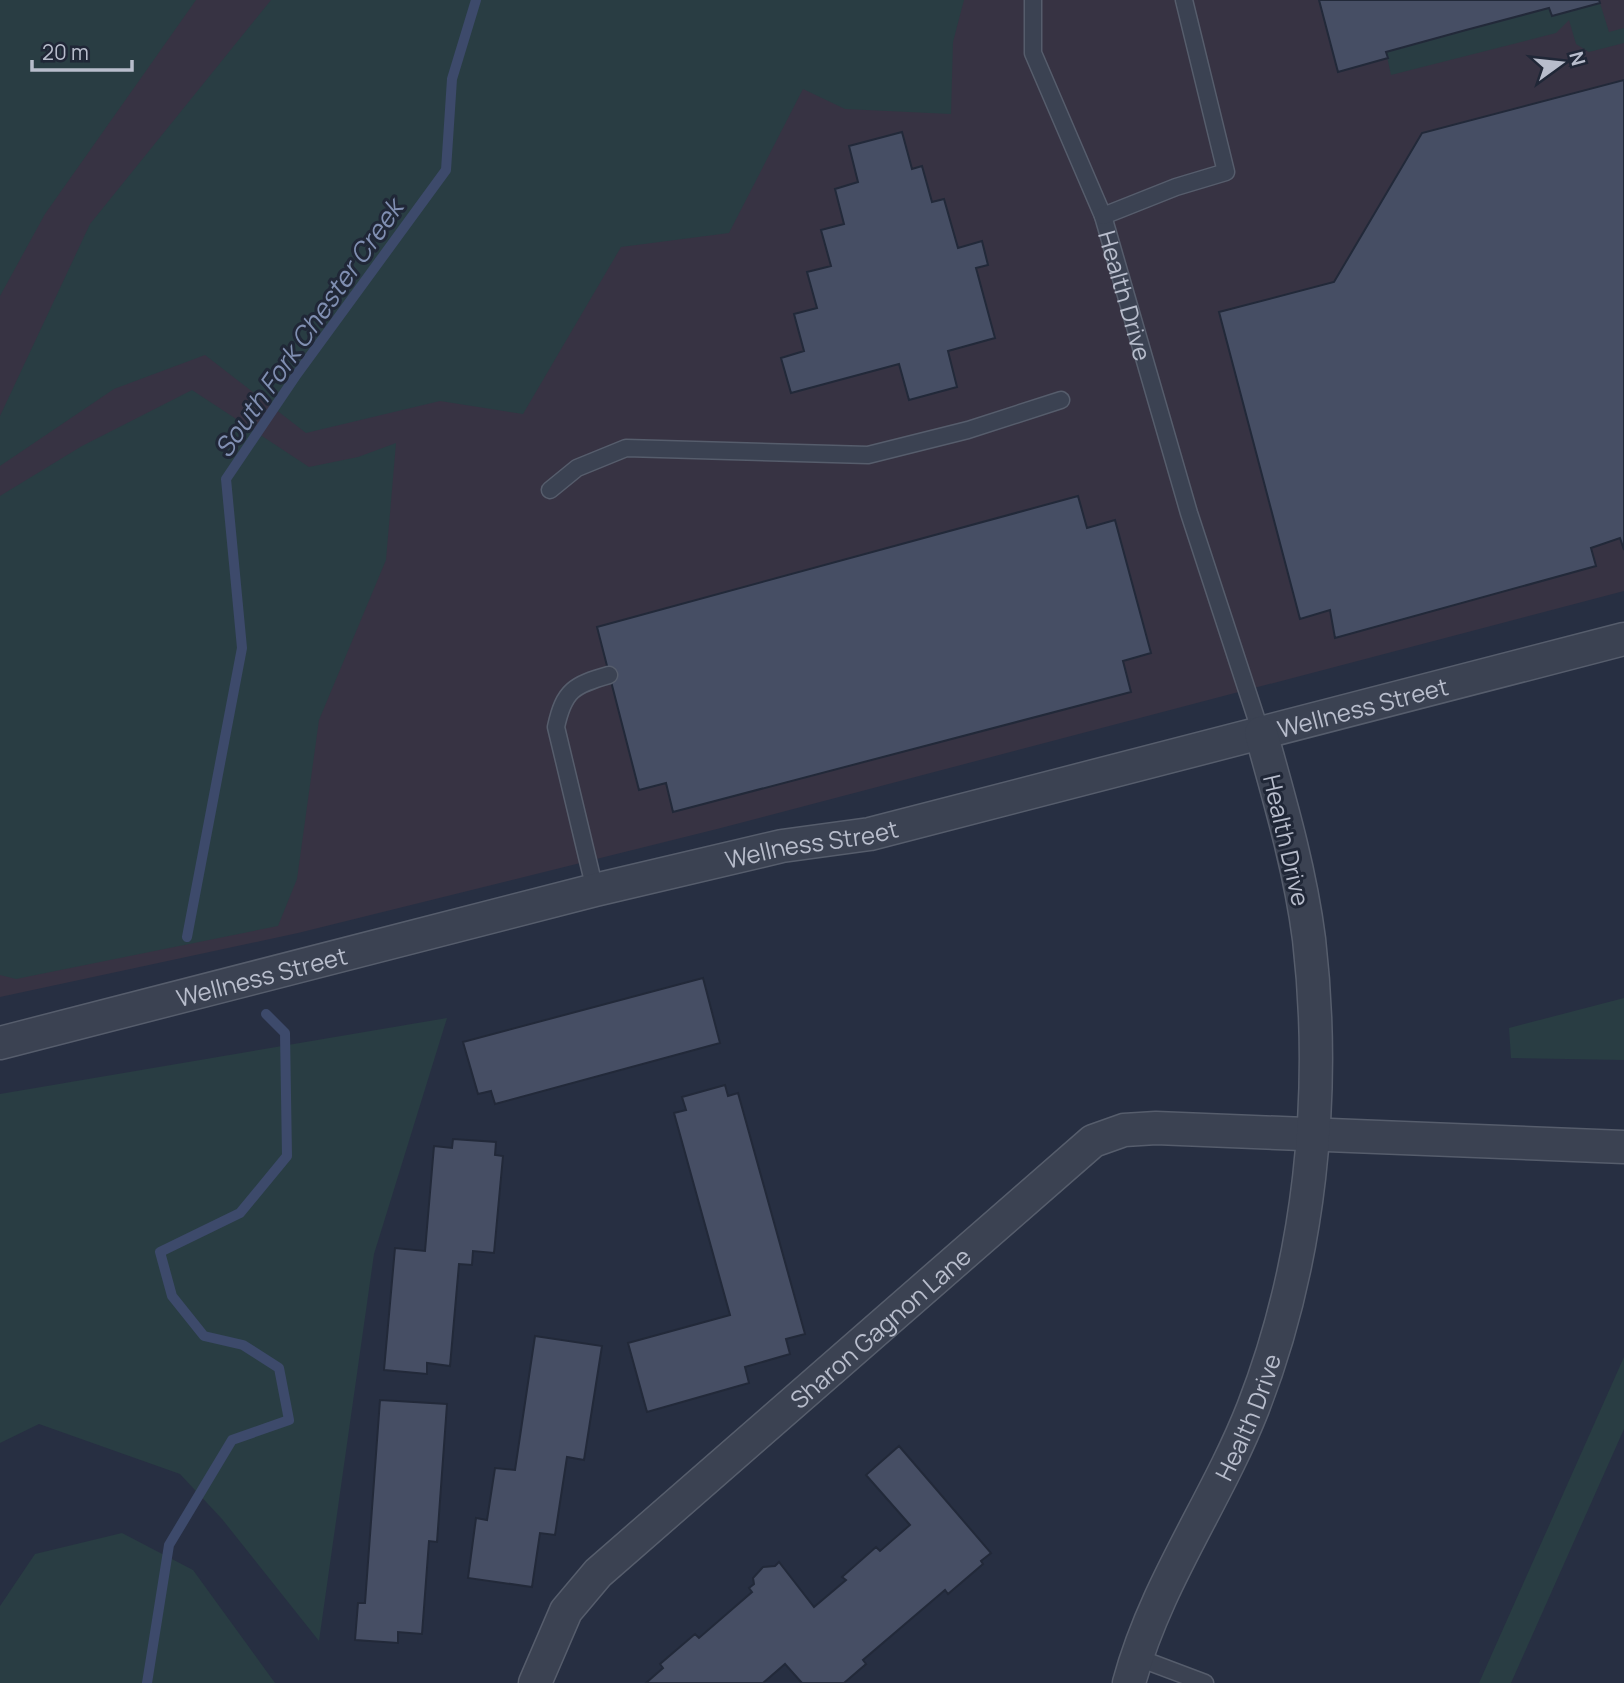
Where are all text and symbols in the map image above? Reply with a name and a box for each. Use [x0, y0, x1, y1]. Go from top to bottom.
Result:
scale bar [32, 28, 131, 72]
north arrow [1526, 28, 1596, 98]
text: 20 m [42, 38, 89, 66]
text: N [1563, 49, 1592, 69]
water label: South Fork Chester Creek [205, 189, 413, 464]
street label: Health Drive [1091, 226, 1160, 364]
street label: Wellness Street [1274, 669, 1451, 745]
street label: Health Drive [1256, 771, 1318, 909]
street label: Wellness Street [722, 811, 901, 875]
street label: Wellness Street [173, 938, 350, 1014]
street label: Sharon Gagnon Lane [782, 1239, 977, 1415]
street label: Health Drive [1206, 1349, 1288, 1486]

